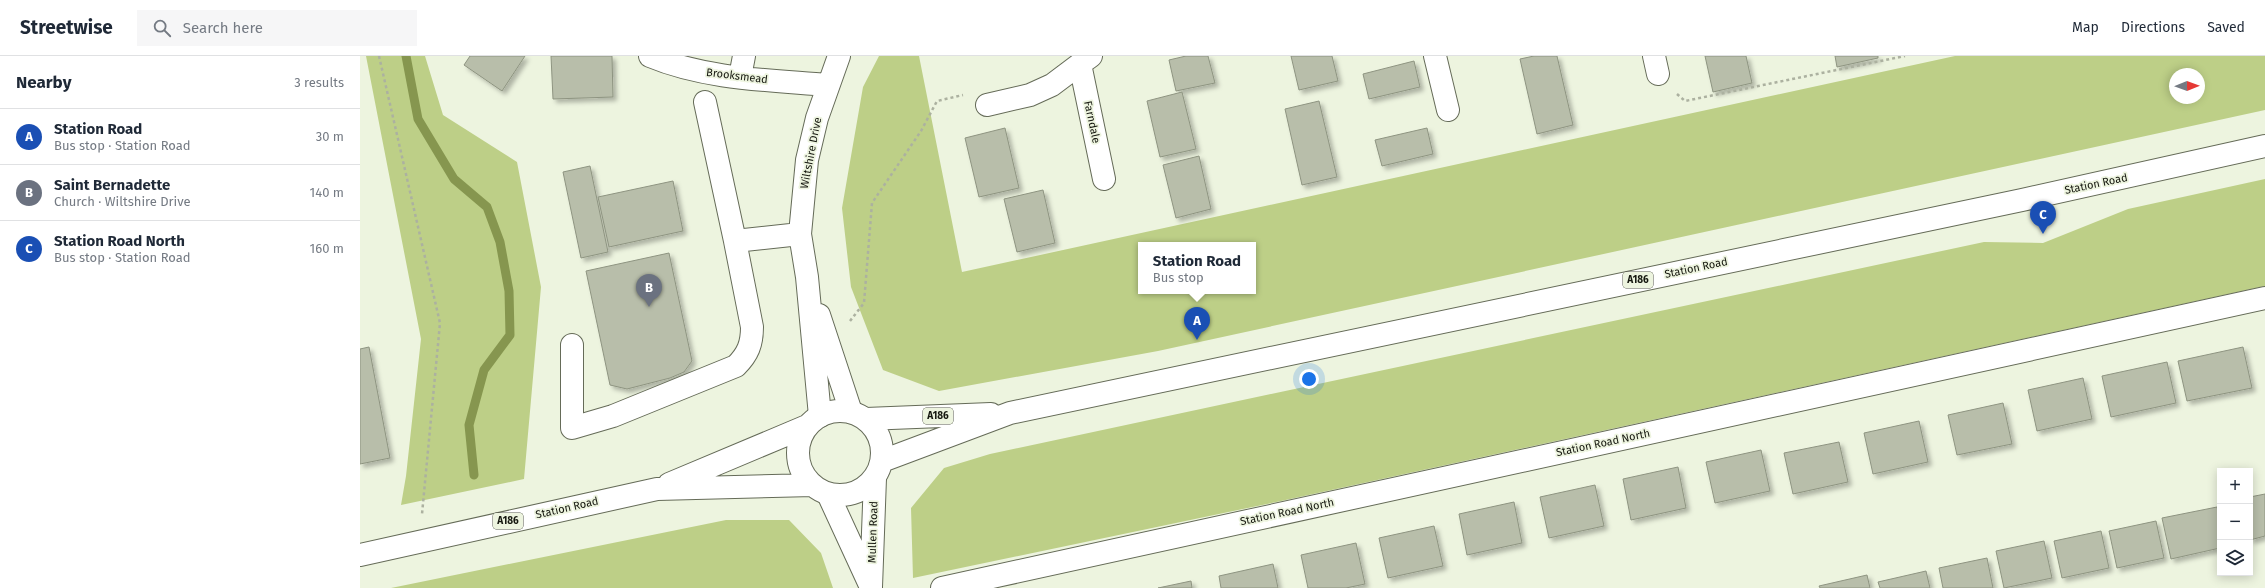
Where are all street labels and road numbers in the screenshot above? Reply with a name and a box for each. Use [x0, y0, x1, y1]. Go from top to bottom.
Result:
street label: Brooksmead [705, 66, 769, 86]
street label: Farndale [1081, 100, 1103, 144]
street label: Wiltshire Drive [798, 116, 824, 190]
street label: Station Road [2063, 171, 2129, 197]
street label: Station Road [1663, 255, 1729, 281]
road number: A186 [1623, 272, 1653, 288]
road number: A186 [923, 408, 953, 424]
street label: Station Road North [1555, 427, 1651, 459]
street label: Station Road [534, 494, 600, 522]
street label: Station Road North [1239, 496, 1335, 528]
street label: Mullen Road [865, 501, 881, 563]
road number: A186 [493, 513, 523, 529]

